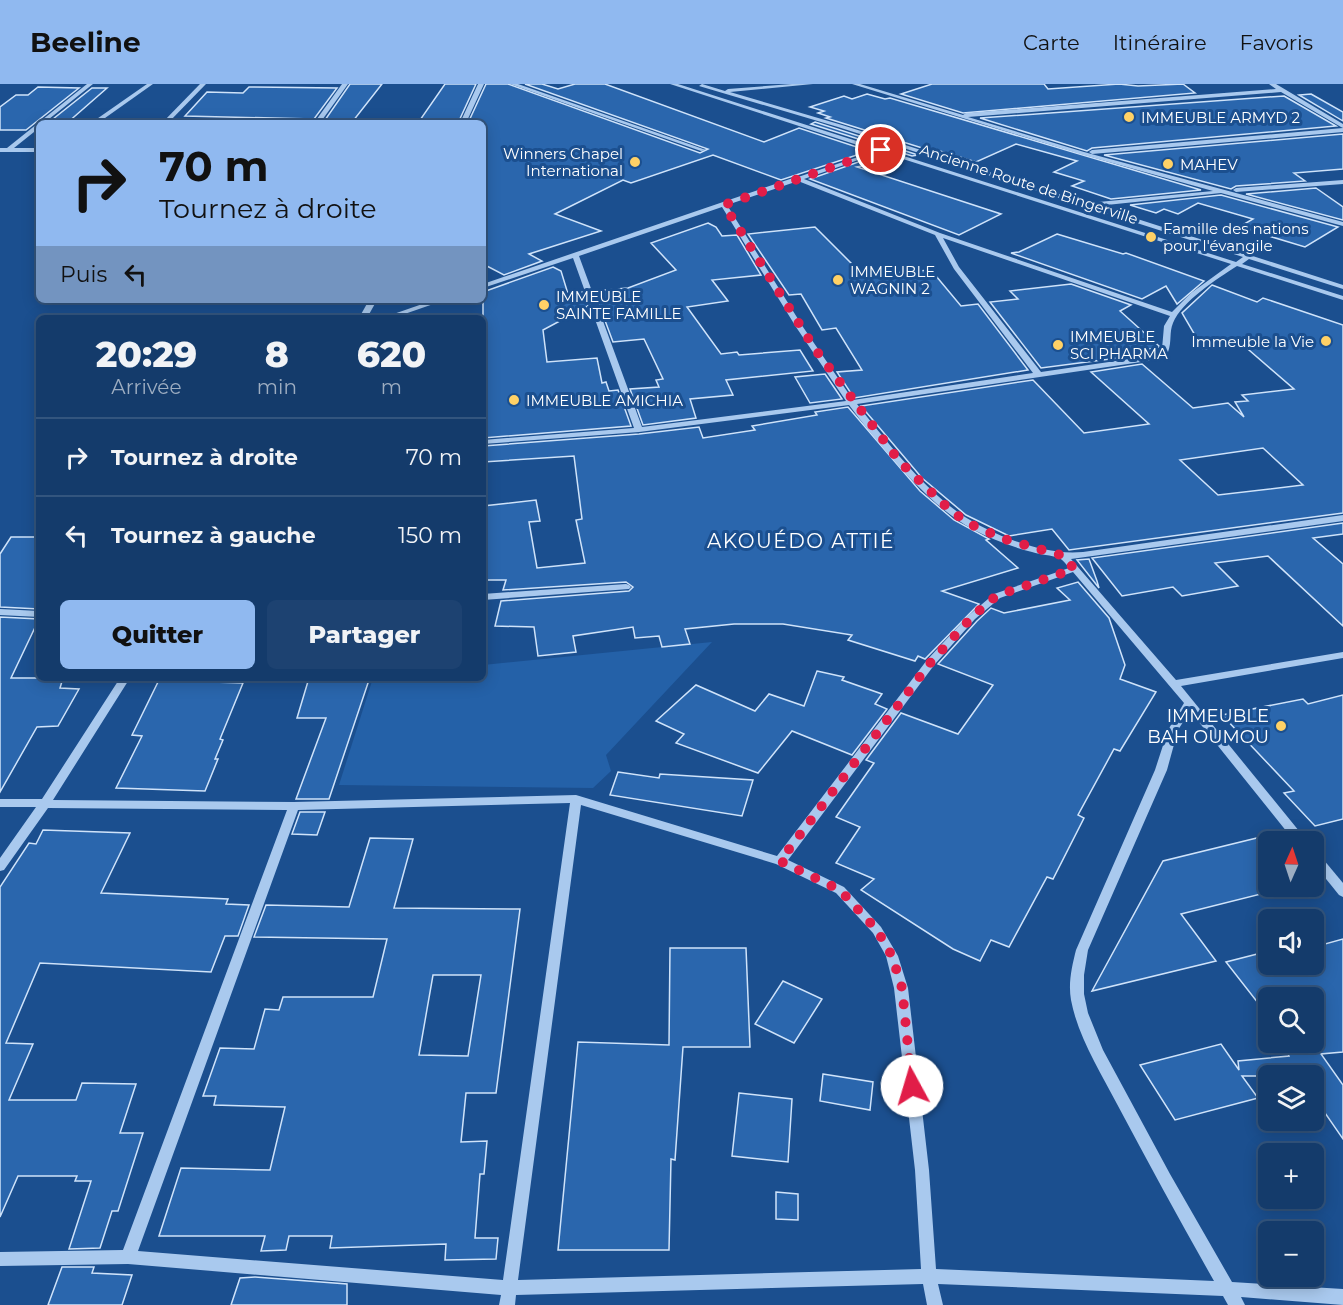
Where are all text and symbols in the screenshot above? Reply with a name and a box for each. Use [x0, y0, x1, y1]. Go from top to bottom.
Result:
text: Beeline [30, 25, 141, 59]
text: Carte [1023, 30, 1080, 55]
text: Itinéraire [1113, 30, 1207, 55]
text: Favoris [1240, 30, 1313, 55]
place label: IMMEUBLE ARMYD 2 [1141, 108, 1300, 127]
marker: IMMEUBLE ARMYD 2 [1122, 110, 1136, 124]
pin [855, 124, 906, 175]
icon: arrive [864, 133, 897, 166]
text: 70 m [159, 140, 269, 192]
street label: Ancienne Route de Bingerville [918, 140, 1140, 228]
icon: right [60, 144, 138, 222]
place label: Winners Chapel International [503, 144, 623, 180]
marker: Winners Chapel International [628, 155, 642, 169]
place label: MAHEV [1180, 155, 1238, 174]
marker: MAHEV [1161, 157, 1175, 171]
text: Tournez à droite [159, 192, 377, 225]
place label: Famille des nations pour l'évangile [1163, 219, 1309, 255]
marker: Famille des nations pour l'évangile [1144, 230, 1158, 244]
icon: left [119, 258, 152, 291]
text: Puis [60, 261, 107, 288]
place label: IMMEUBLE WAGNIN 2 [850, 262, 935, 298]
marker: IMMEUBLE WAGNIN 2 [831, 273, 845, 287]
place label: IMMEUBLE SAINTE FAMILLE [556, 287, 682, 323]
marker: IMMEUBLE SAINTE FAMILLE [537, 298, 551, 312]
place label: IMMEUBLE SCI PHARMA [1070, 327, 1168, 363]
text: 20:29 [96, 332, 197, 376]
text: 8 [265, 332, 289, 376]
text: 620 [357, 332, 426, 376]
place label: Immeuble la Vie [1191, 332, 1314, 351]
marker: Immeuble la Vie [1319, 334, 1333, 348]
marker: IMMEUBLE SCI PHARMA [1051, 338, 1065, 352]
text: Arrivée [111, 375, 181, 399]
text: min [257, 375, 297, 399]
text: m [381, 375, 402, 399]
place label: IMMEUBLE AMICHIA [526, 391, 683, 410]
marker: IMMEUBLE AMICHIA [507, 393, 521, 407]
icon: right [60, 441, 93, 474]
text: Tournez à droite [111, 444, 298, 471]
text: 70 m [406, 444, 462, 471]
icon: left [60, 519, 93, 552]
text: Tournez à gauche [111, 522, 316, 549]
text: 150 m [398, 522, 462, 549]
district label: AKOUÉDO ATTIÉ [707, 529, 895, 553]
button: Quitter [60, 600, 255, 669]
button: Partager [267, 600, 462, 669]
place label: IMMEUBLE BAH OUMOU [1147, 705, 1269, 748]
marker: IMMEUBLE BAH OUMOU [1274, 719, 1288, 733]
north arrow [1258, 831, 1324, 897]
map controls [1258, 831, 1324, 1287]
button: sound [1258, 909, 1324, 975]
button: search [1258, 987, 1324, 1053]
position arrow [880, 1054, 944, 1118]
button: layers [1258, 1065, 1324, 1131]
button: + [1258, 1143, 1324, 1209]
button: − [1258, 1221, 1324, 1287]

